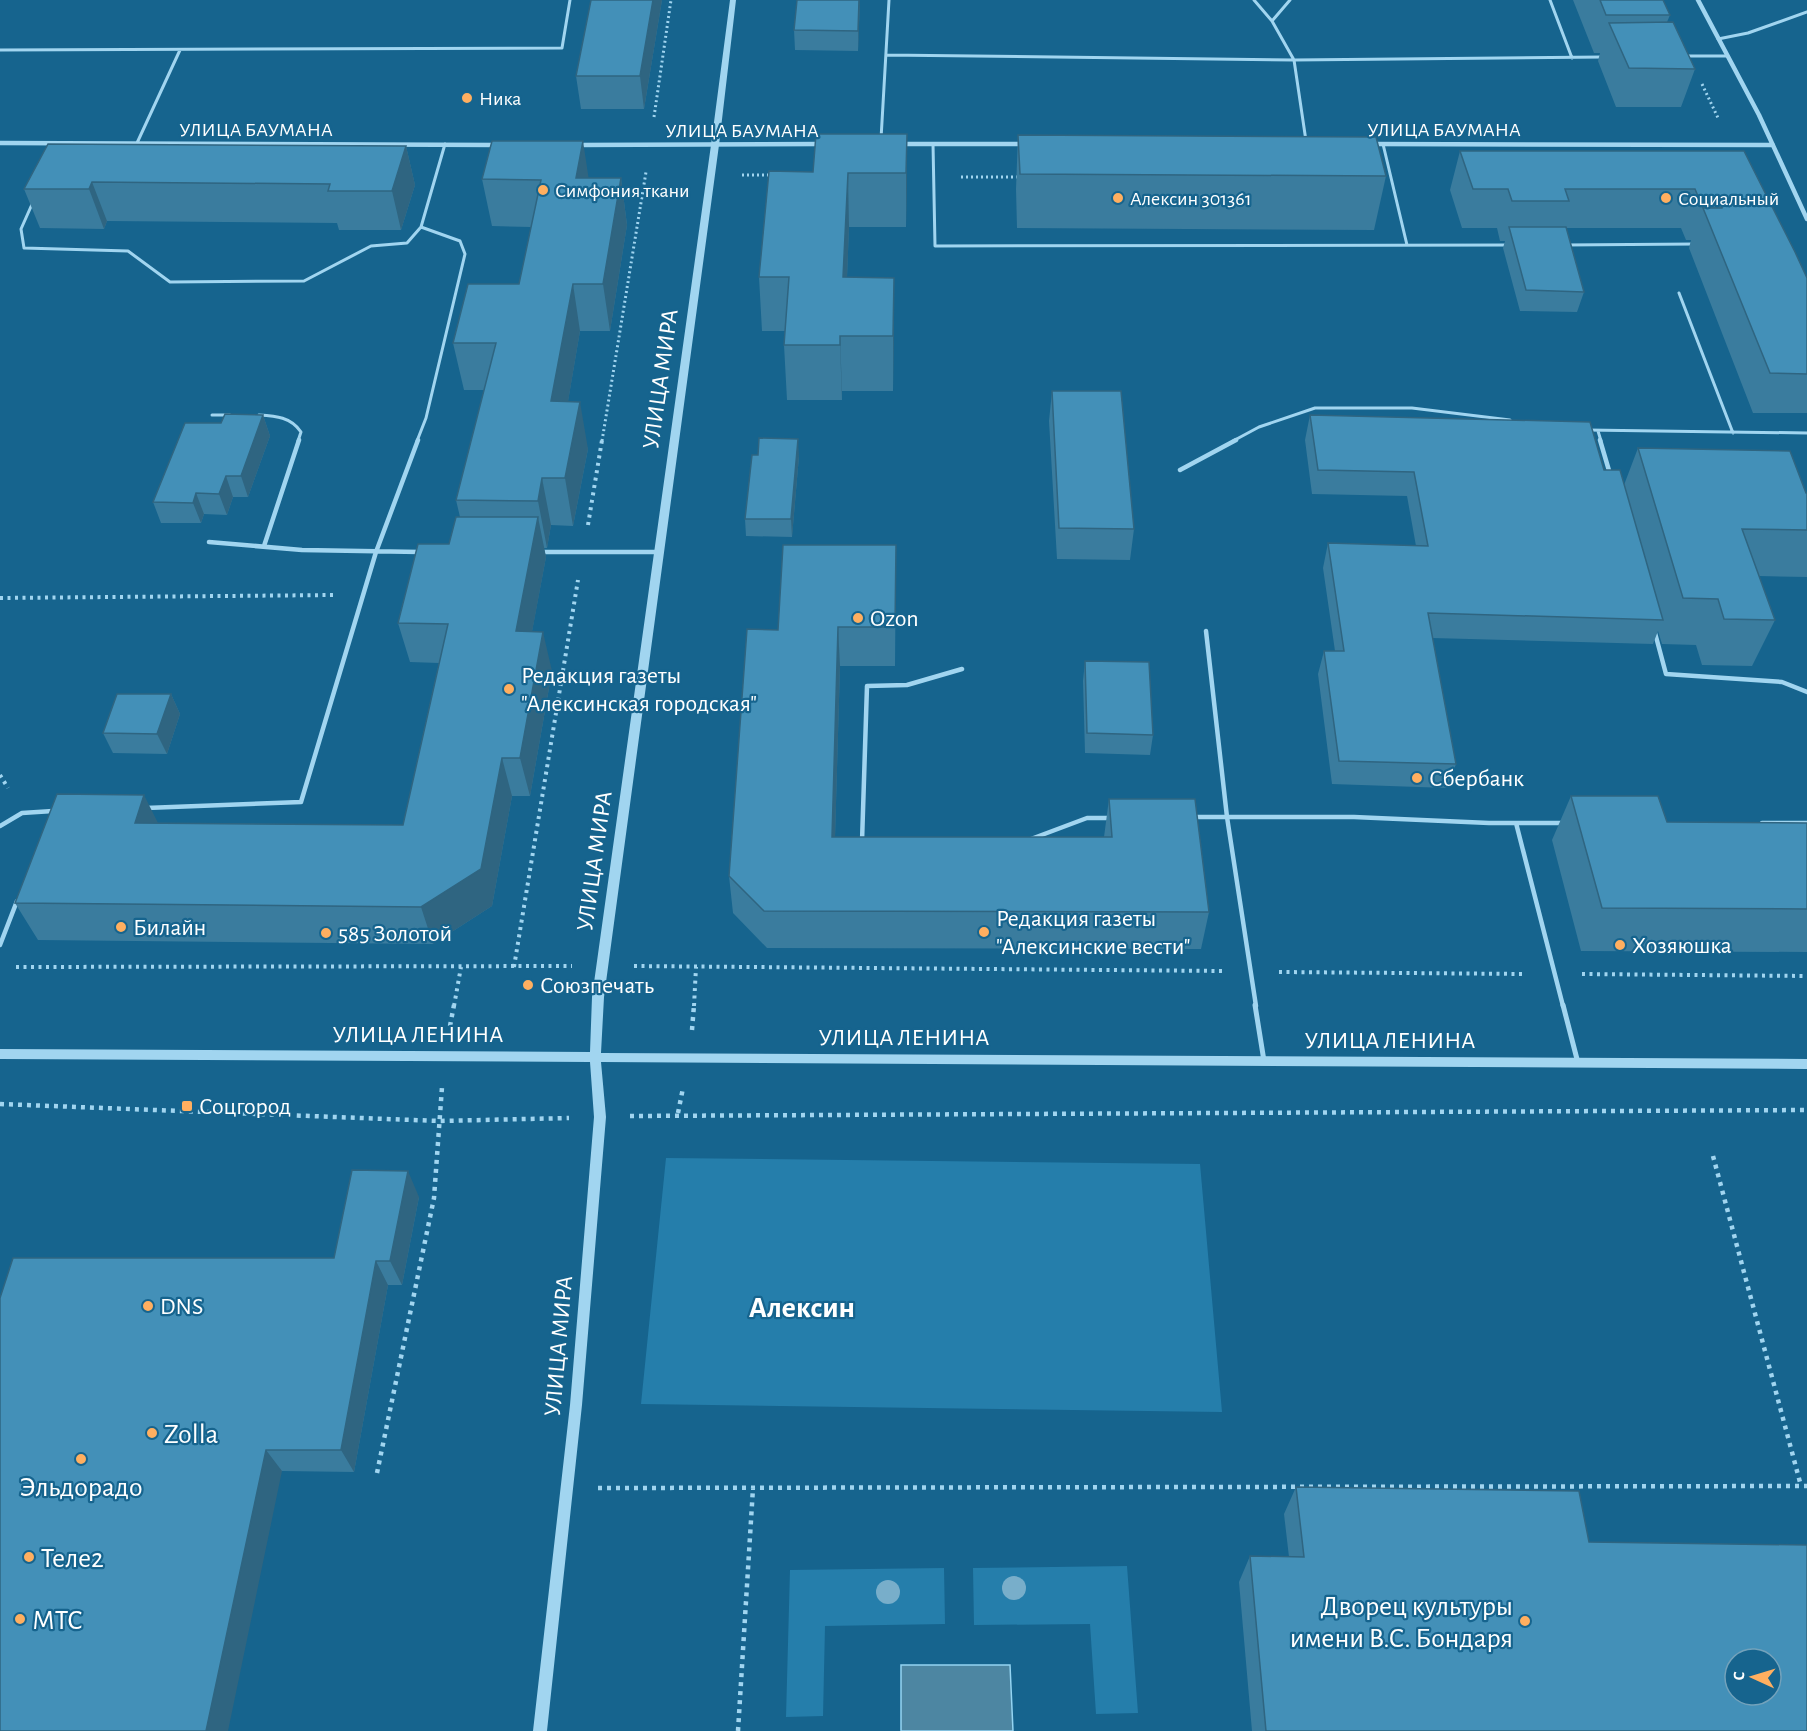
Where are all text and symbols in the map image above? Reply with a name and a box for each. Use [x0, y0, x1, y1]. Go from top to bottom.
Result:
place label: Ника [479, 89, 521, 109]
marker: Ника [460, 91, 474, 105]
street label: УЛИЦА БАУМАНА [179, 120, 333, 140]
street label: УЛИЦА БАУМАНА [1367, 120, 1521, 140]
street label: УЛИЦА БАУМАНА [665, 121, 819, 141]
place label: Симфония ткани [555, 181, 690, 201]
marker: Симфония ткани [536, 183, 550, 197]
place label: Алексин 301361 [1130, 189, 1252, 209]
place label: Социальный [1678, 189, 1779, 209]
marker: Алексин 301361 [1111, 191, 1125, 205]
marker: Социальный [1659, 191, 1673, 205]
street label: УЛИЦА МИРА [639, 308, 683, 451]
place label: Ozon [870, 607, 919, 631]
marker: Ozon [851, 611, 865, 625]
place label: Редакция газеты "Алексинская городская" [521, 664, 757, 716]
marker: Редакция газеты "Алексинская городская" [502, 682, 516, 696]
place label: Сбербанк [1429, 767, 1524, 791]
marker: Сбербанк [1410, 771, 1424, 785]
street label: УЛИЦА МИРА [573, 790, 617, 933]
place label: Редакция газеты "Алексинские вести" [996, 907, 1191, 959]
place label: Билайн [133, 916, 206, 940]
marker: Билайн [114, 920, 128, 934]
place label: 585 Золотой [338, 922, 452, 946]
marker: Редакция газеты "Алексинские вести" [977, 925, 991, 939]
marker: 585 Золотой [319, 926, 333, 940]
place label: Хозяюшка [1632, 934, 1732, 958]
marker: Хозяюшка [1613, 938, 1627, 952]
place label: Союзпечать [540, 974, 654, 998]
marker: Союзпечать [521, 978, 535, 992]
street label: УЛИЦА ЛЕНИНА [333, 1023, 503, 1047]
street label: УЛИЦА ЛЕНИНА [819, 1026, 989, 1050]
street label: УЛИЦА ЛЕНИНА [1305, 1029, 1475, 1053]
place label: Соцгород [199, 1095, 291, 1119]
marker: Соцгород [180, 1099, 194, 1113]
street label: УЛИЦА МИРА [541, 1275, 577, 1417]
district label: Алексин [749, 1293, 855, 1323]
place label: DNS [160, 1295, 203, 1319]
marker: DNS [141, 1299, 155, 1313]
place label: Zolla [164, 1421, 219, 1449]
marker: Zolla [145, 1426, 159, 1440]
marker: Эльдорадо [74, 1452, 88, 1466]
place label: Эльдорадо [20, 1474, 142, 1502]
place label: Теле2 [41, 1545, 104, 1573]
marker: Теле2 [22, 1550, 36, 1564]
place label: Дворец культуры имени В.С. Бондаря [1290, 1593, 1513, 1653]
place label: МТС [32, 1607, 83, 1635]
marker: МТС [13, 1612, 27, 1626]
marker: Дворец культуры имени В.С. Бондаря [1518, 1614, 1532, 1628]
north arrow [1723, 1647, 1783, 1707]
text: С [1731, 1671, 1747, 1681]

